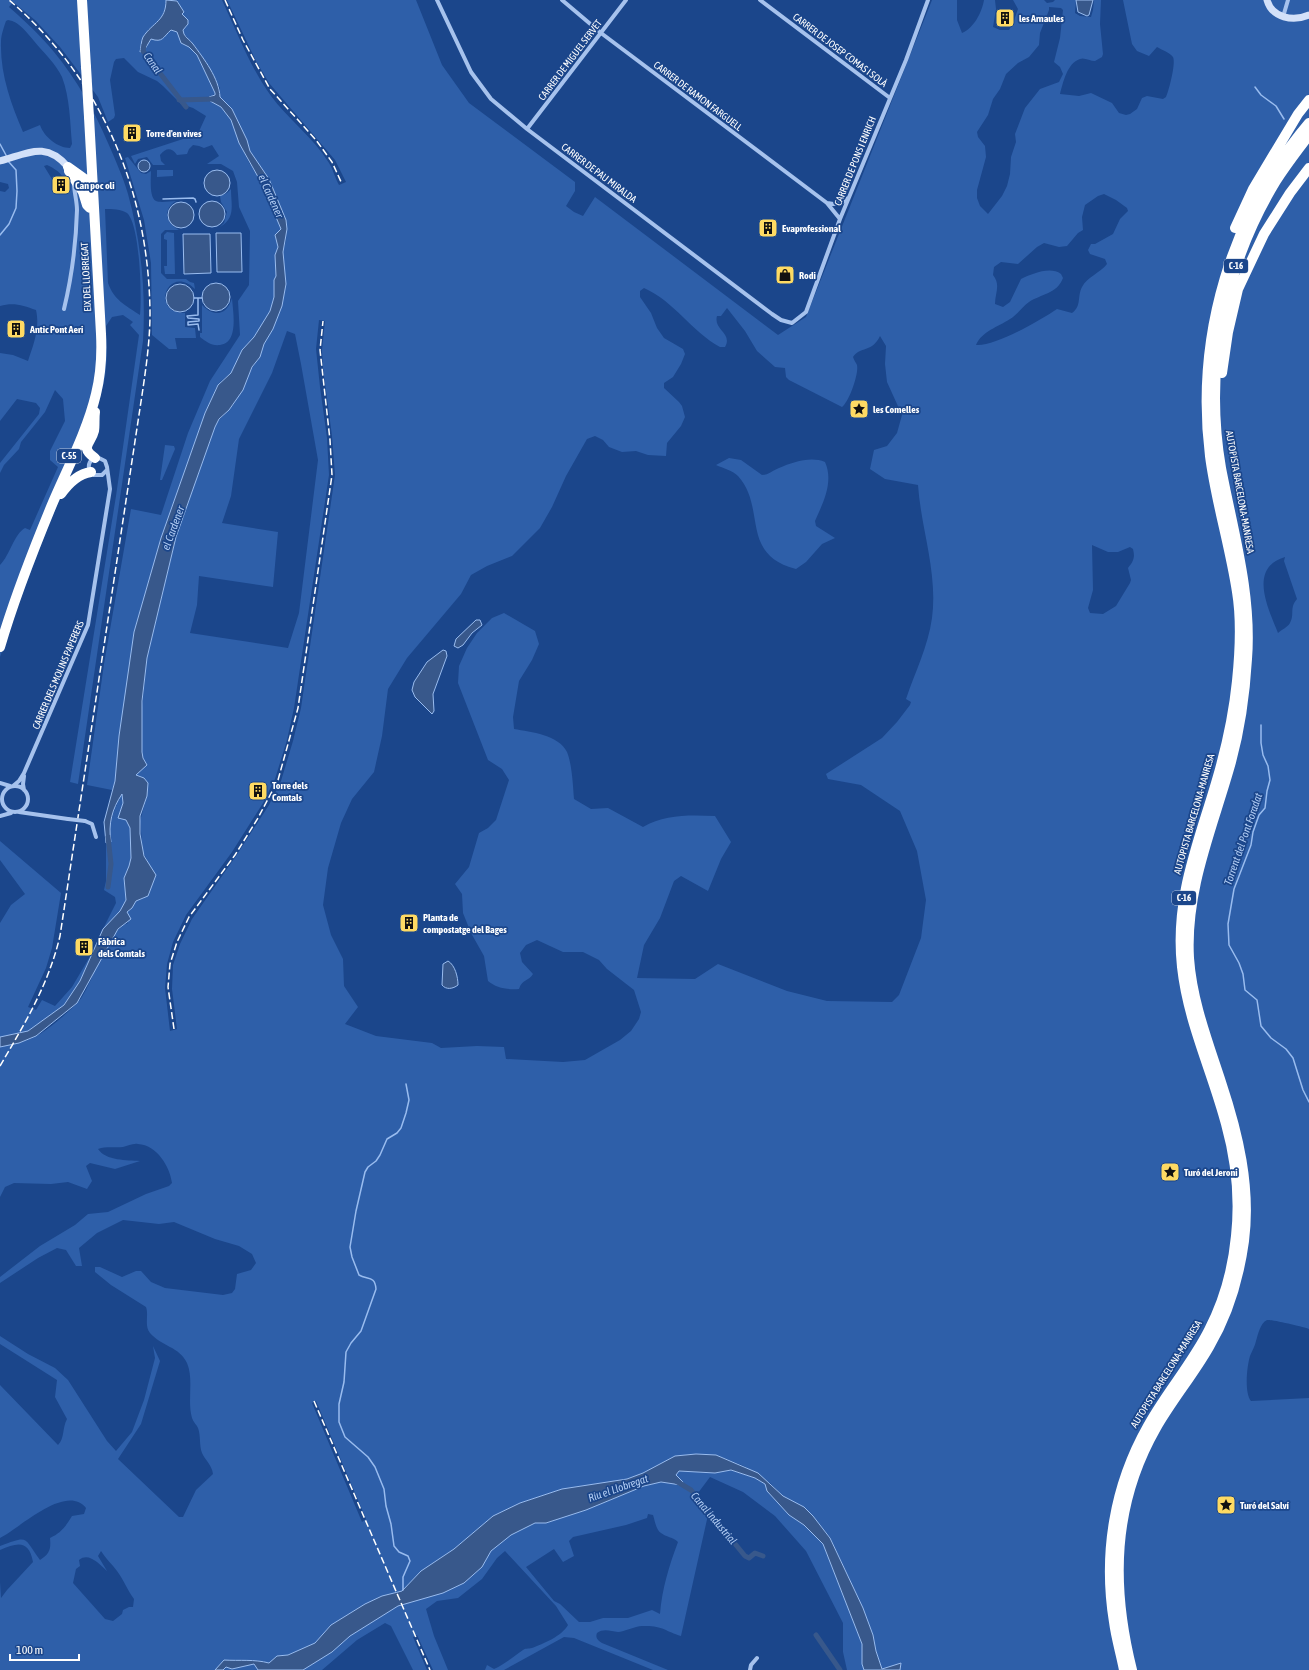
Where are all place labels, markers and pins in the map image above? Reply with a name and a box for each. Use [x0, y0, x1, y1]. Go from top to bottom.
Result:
building icon: les Arnaules [994, 7, 1016, 29]
place label: les Arnaules [1019, 13, 1064, 24]
building icon: Torre d'en vives [121, 122, 143, 144]
place label: Torre d'en vives [146, 128, 202, 139]
building icon: Can poc oli [50, 174, 72, 196]
place label: Can poc oli [75, 180, 115, 191]
building icon: Evaprofessional [757, 217, 779, 239]
place label: Evaprofessional [782, 223, 841, 234]
shop icon: Rodi [774, 264, 796, 286]
place label: Rodi [799, 270, 816, 281]
building icon: Antic Pont Aeri [5, 318, 27, 340]
place label: Antic Pont Aeri [29, 324, 83, 335]
place icon: les Comelles [848, 398, 870, 420]
place label: les Comelles [873, 404, 920, 415]
building icon: Torre dels Comtals [247, 780, 269, 802]
place label: Torre dels Comtals [272, 780, 308, 803]
building icon: Planta de compostatge del Bages [398, 912, 420, 934]
place label: Planta de compostatge del Bages [423, 912, 507, 935]
building icon: Fàbrica dels Comtals [73, 936, 95, 958]
place label: Fàbrica dels Comtals [98, 936, 145, 959]
place icon: Turó del Jeroni [1159, 1161, 1181, 1183]
place label: Turó del Jeroni [1184, 1167, 1238, 1178]
place icon: Turó del Salví [1215, 1494, 1237, 1516]
place label: Turó del Salví [1240, 1500, 1290, 1511]

